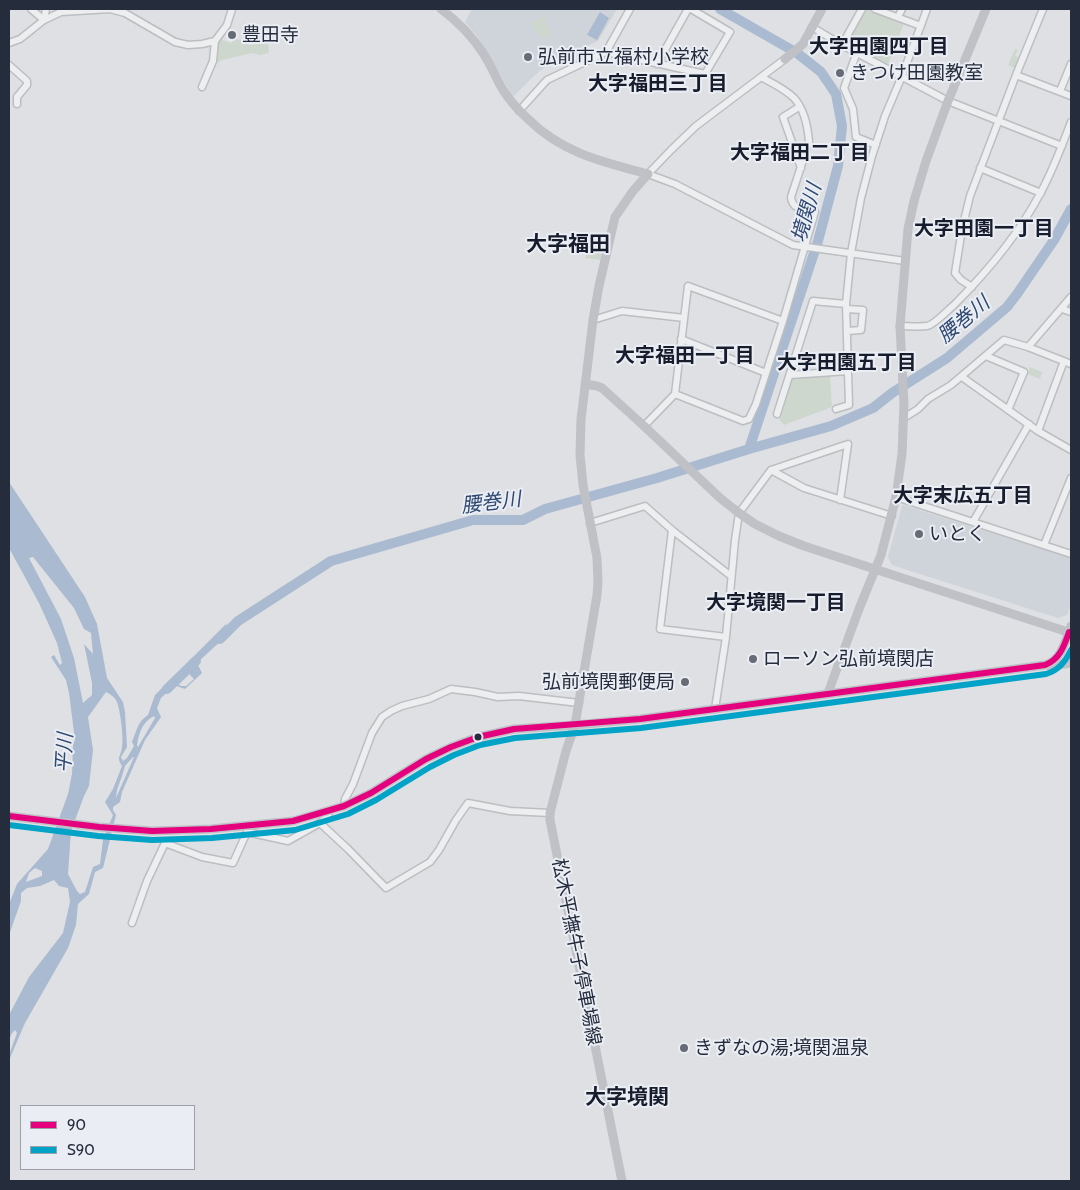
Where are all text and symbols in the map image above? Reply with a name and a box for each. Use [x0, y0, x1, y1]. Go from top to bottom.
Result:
place label: 豊田寺 [242, 24, 299, 46]
marker: 豊田寺 [226, 29, 238, 41]
district label: 大字田園四丁目 [809, 35, 949, 59]
place label: 弘前市立福村小学校 [538, 46, 709, 68]
marker: 弘前市立福村小学校 [522, 51, 534, 63]
place label: きつけ田園教室 [850, 62, 983, 84]
marker: きつけ田園教室 [834, 67, 846, 79]
district label: 大字福田三丁目 [588, 72, 728, 96]
district label: 大字福田二丁目 [730, 141, 870, 165]
water label: 境関川 [787, 181, 827, 245]
district label: 大字田園一丁目 [914, 217, 1054, 241]
district label: 大字福田 [526, 232, 610, 258]
water label: 腰巻川 [933, 292, 995, 348]
district label: 大字福田一丁目 [615, 344, 755, 368]
district label: 大字田園五丁目 [777, 351, 917, 375]
district label: 大字末広五丁目 [893, 484, 1033, 508]
water label: 腰巻川 [460, 487, 522, 519]
place label: いとく [929, 523, 986, 545]
marker: いとく [913, 528, 925, 540]
district label: 大字境関一丁目 [706, 591, 846, 615]
place label: ローソン弘前境関店 [763, 648, 934, 670]
marker: ローソン弘前境関店 [747, 653, 759, 665]
place label: 弘前境関郵便局 [542, 671, 675, 693]
marker: 弘前境関郵便局 [679, 676, 691, 688]
water label: 平川 [52, 732, 78, 774]
unlabelled marker [473, 732, 483, 742]
street label: 松木平撫牛子停車場線 [547, 857, 605, 1047]
place label: きずなの湯;境関温泉 [694, 1037, 869, 1059]
marker: きずなの湯;境関温泉 [678, 1042, 690, 1054]
district label: 大字境関 [585, 1085, 669, 1111]
legend [20, 1105, 195, 1170]
text: 90 [67, 1116, 86, 1134]
text: S90 [67, 1141, 95, 1159]

